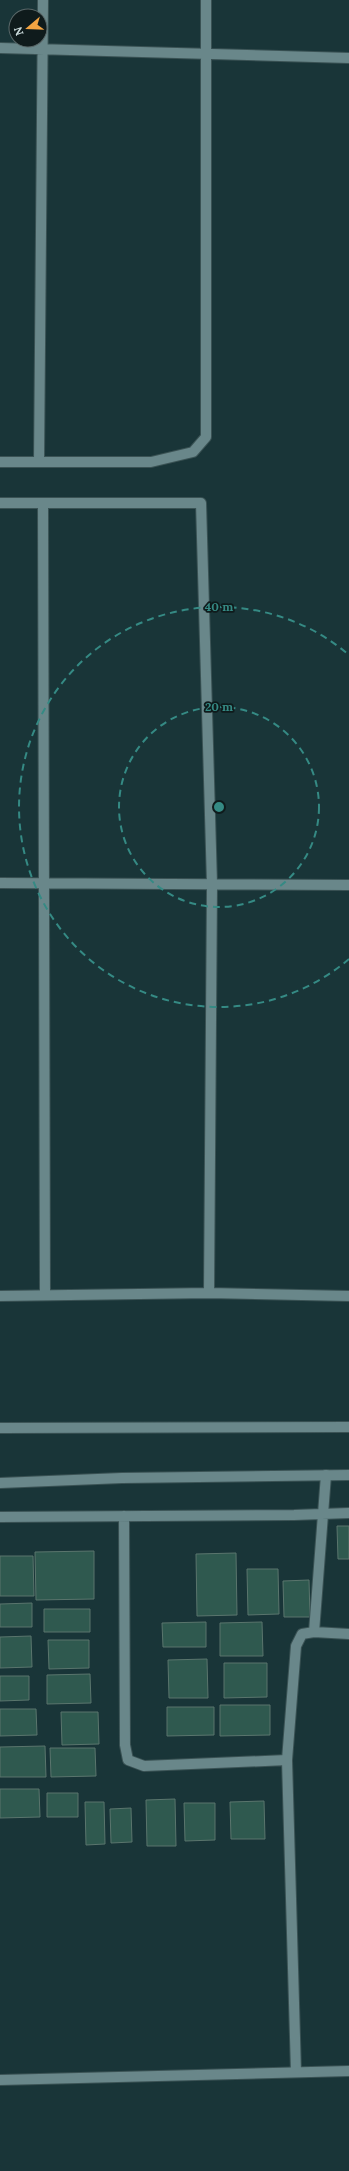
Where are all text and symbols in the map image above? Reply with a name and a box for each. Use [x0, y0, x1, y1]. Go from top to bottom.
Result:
north arrow [8, 8, 48, 48]
text: N [10, 24, 27, 38]
text: 40 m [205, 599, 233, 614]
text: 20 m [205, 699, 233, 714]
centre of rings [212, 800, 226, 814]

